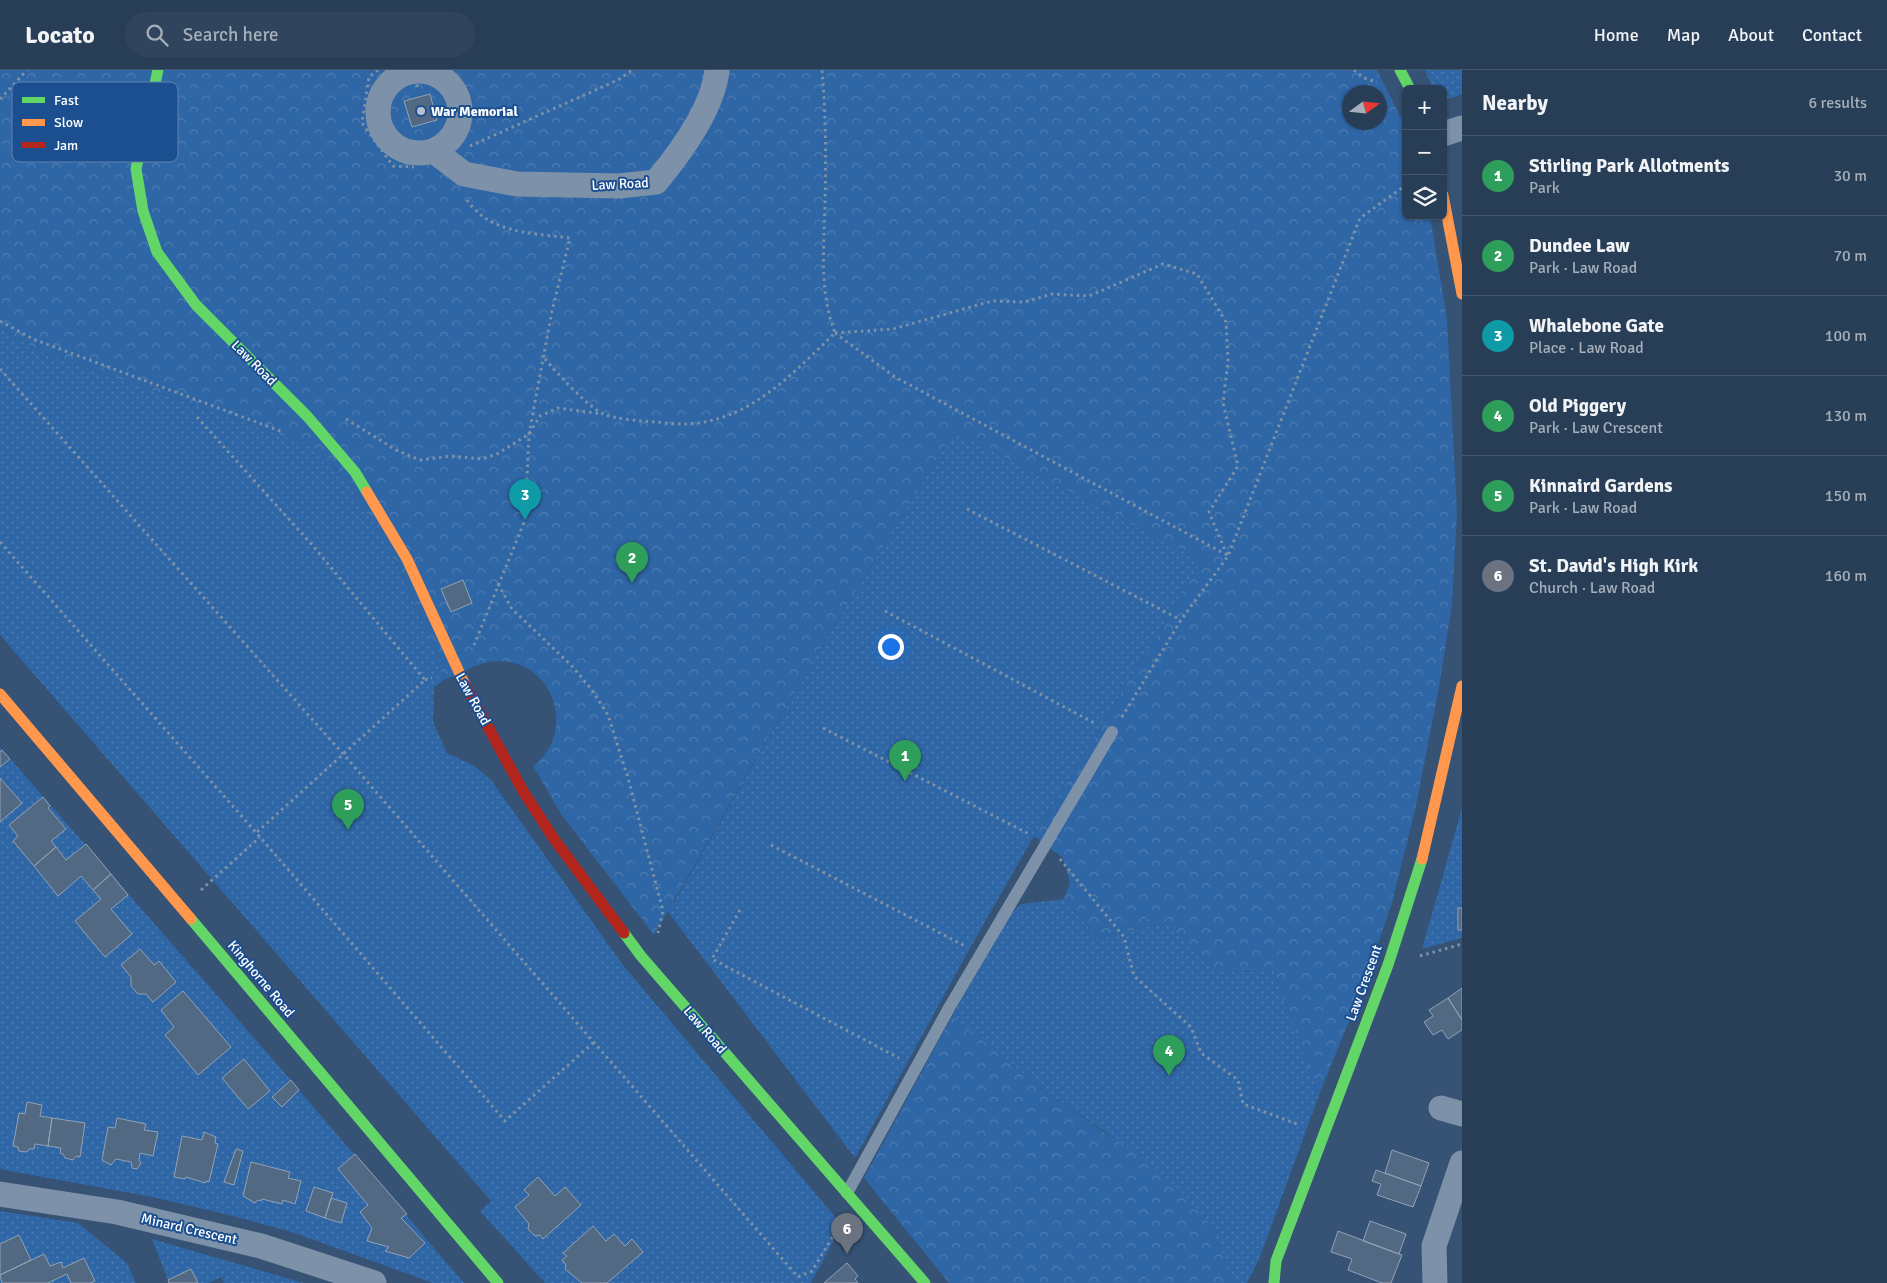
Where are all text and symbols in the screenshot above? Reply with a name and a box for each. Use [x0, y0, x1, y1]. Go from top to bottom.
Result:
search box [125, 12, 475, 57]
text: Locato [25, 20, 95, 50]
icon: search [143, 21, 171, 49]
text: Search here [183, 23, 279, 47]
text: Home [1594, 24, 1639, 46]
text: Map [1667, 24, 1700, 46]
text: About [1728, 24, 1774, 46]
text: Contact [1802, 24, 1862, 46]
legend [12, 82, 178, 162]
north arrow [1342, 85, 1387, 130]
map controls [1402, 85, 1447, 220]
button: + [1402, 85, 1447, 130]
text: Nearby [1482, 90, 1548, 116]
text: Fast [54, 92, 79, 109]
text: 6 results [1808, 93, 1867, 113]
place label: War Memorial [431, 103, 518, 120]
marker: War Memorial [415, 105, 427, 117]
text: Slow [54, 114, 83, 131]
button: − [1402, 130, 1447, 175]
text: Jam [54, 137, 78, 154]
text: Stirling Park Allotments [1529, 154, 1729, 178]
text: 1 [1494, 166, 1502, 186]
text: 30 m [1833, 166, 1867, 186]
street label: Law Road [591, 174, 649, 194]
button: layers [1402, 175, 1447, 220]
text: Park [1529, 178, 1560, 198]
text: Dundee Law [1529, 234, 1630, 258]
text: 2 [1494, 246, 1502, 266]
text: 70 m [1833, 246, 1867, 266]
text: Park · Law Road [1529, 258, 1637, 278]
text: Whalebone Gate [1529, 314, 1664, 338]
text: 3 [1494, 326, 1502, 346]
text: 100 m [1825, 326, 1867, 346]
street label: Law Road [228, 337, 280, 389]
text: Place · Law Road [1529, 338, 1644, 358]
text: Old Piggery [1529, 394, 1626, 418]
text: 4 [1494, 406, 1502, 426]
text: 130 m [1825, 406, 1867, 426]
text: Park · Law Crescent [1529, 418, 1663, 438]
text: Kinnaird Gardens [1529, 474, 1672, 498]
pin: 3 [509, 479, 541, 520]
text: 5 [1494, 486, 1502, 506]
text: 150 m [1825, 486, 1867, 506]
text: Park · Law Road [1529, 498, 1637, 518]
pin: 2 [616, 542, 648, 583]
text: St. David's High Kirk [1529, 554, 1698, 578]
text: 6 [1494, 566, 1502, 586]
text: 160 m [1825, 566, 1867, 586]
text: Church · Law Road [1529, 578, 1655, 598]
your location [878, 634, 904, 660]
street label: Law Road [452, 670, 494, 728]
pin: 1 [889, 740, 921, 781]
pin: 5 [332, 789, 364, 830]
street label: Kinghorne Road [224, 937, 298, 1021]
street label: Law Crescent [1342, 942, 1386, 1023]
street label: Law Road [680, 1003, 730, 1057]
pin: 4 [1153, 1035, 1185, 1076]
street label: Minard Crescent [139, 1210, 239, 1248]
pin: 6 [831, 1213, 863, 1254]

